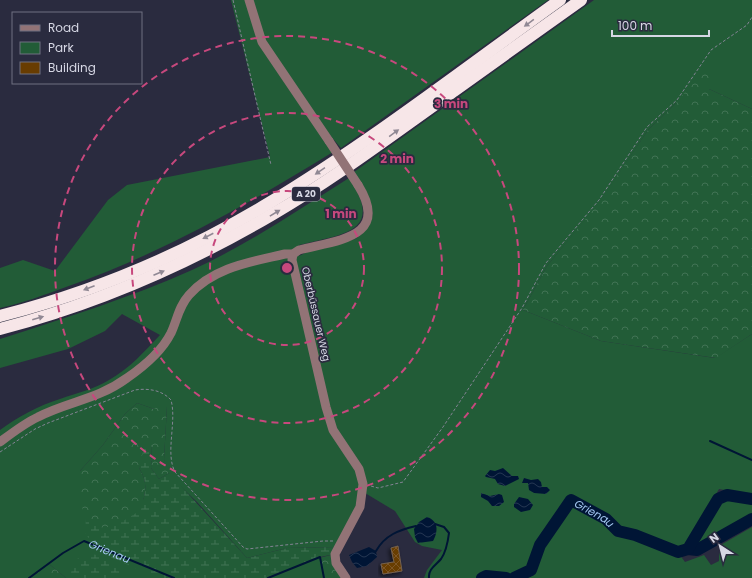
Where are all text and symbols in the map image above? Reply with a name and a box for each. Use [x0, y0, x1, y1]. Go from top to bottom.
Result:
legend [12, 12, 142, 84]
scale bar [612, 12, 709, 38]
text: 100 m [618, 17, 652, 34]
text: Road [48, 19, 79, 36]
one-way arrow [523, 19, 534, 27]
text: Park [48, 39, 75, 56]
text: Building [48, 59, 96, 76]
text: 3 min [434, 95, 468, 112]
one-way arrow [389, 129, 400, 138]
text: 2 min [380, 150, 414, 167]
one-way arrow [315, 167, 325, 175]
road number: A 20 [292, 187, 320, 201]
text: 1 min [325, 205, 357, 222]
one-way arrow [269, 210, 281, 217]
one-way arrow [202, 233, 214, 240]
centre of rings [280, 261, 294, 275]
street label: Oberbüssauer Weg [298, 265, 334, 363]
one-way arrow [154, 270, 165, 276]
one-way arrow [82, 286, 94, 292]
one-way arrow [32, 315, 44, 321]
water label: Grienau [572, 495, 618, 531]
north arrow [700, 526, 740, 566]
text: N [706, 529, 722, 547]
water label: Grienau [86, 536, 133, 567]

